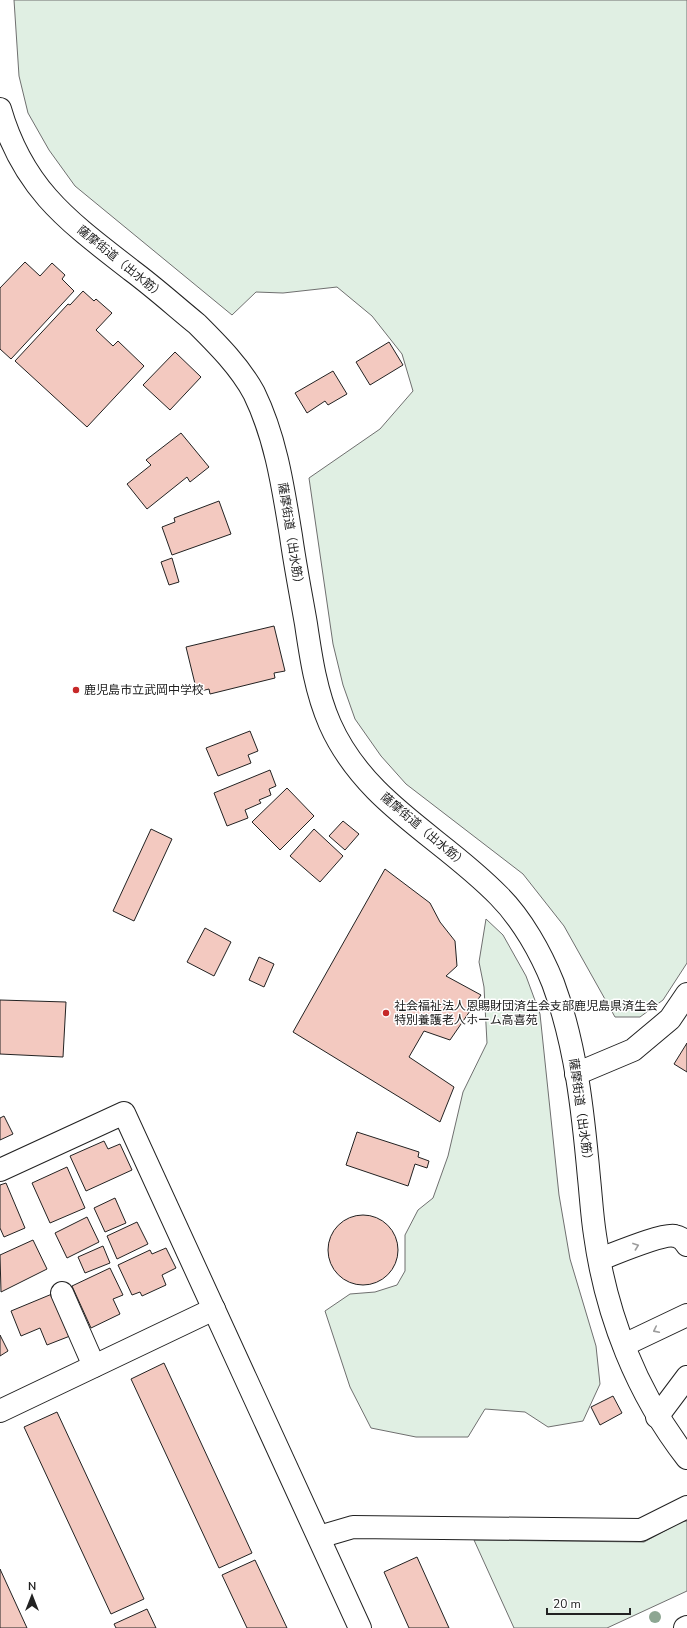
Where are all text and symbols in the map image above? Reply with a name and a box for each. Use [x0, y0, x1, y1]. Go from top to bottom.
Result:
street label: 薩摩街道（出水筋） [74, 222, 168, 302]
street label: 薩摩街道（出水筋） [275, 481, 307, 591]
place label: 鹿児島市立武岡中学校 [84, 682, 204, 698]
marker: 鹿児島市立武岡中学校 [71, 685, 81, 695]
street label: 薩摩街道（出水筋） [377, 789, 471, 871]
place label: 社会福祉法人恩賜財団済生会支部鹿児島県済生会 特別養護老人ホーム高喜苑 [394, 998, 658, 1028]
marker: 社会福祉法人恩賜財団済生会支部鹿児島県済生会 特別養護老人ホーム高喜苑 [381, 1008, 391, 1018]
street label: 薩摩街道（出水筋） [566, 1057, 596, 1167]
one-way arrow [633, 1243, 640, 1251]
one-way arrow [652, 1325, 660, 1333]
north arrow [12, 1576, 52, 1616]
text: N [28, 1579, 36, 1594]
scale bar [547, 1590, 630, 1616]
text: 20 m [553, 1596, 581, 1612]

